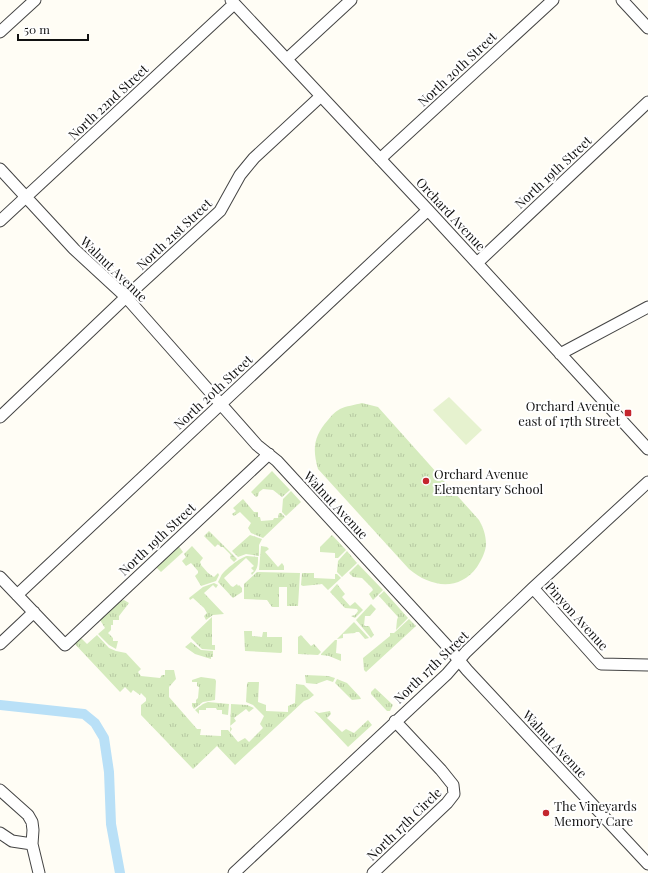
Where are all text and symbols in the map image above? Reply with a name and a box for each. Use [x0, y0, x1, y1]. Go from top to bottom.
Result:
scale bar [18, 16, 88, 42]
text: 50 m [24, 21, 50, 37]
street label: North 20th Street [414, 27, 500, 110]
street label: North 22nd Street [64, 60, 152, 143]
street label: North 19th Street [511, 131, 595, 212]
street label: Orchard Avenue [413, 173, 490, 254]
street label: North 21st Street [132, 194, 215, 273]
street label: Walnut Avenue [77, 232, 152, 305]
street label: North 20th Street [170, 350, 256, 433]
place label: Orchard Avenue east of 17th Street [518, 397, 620, 429]
marker: Orchard Avenue east of 17th Street [623, 408, 633, 418]
place label: Orchard Avenue Elementary School [434, 465, 543, 497]
street label: Walnut Avenue [300, 466, 372, 542]
marker: Orchard Avenue Elementary School [421, 476, 431, 486]
street label: North 19th Street [115, 498, 199, 579]
street label: Pinyon Avenue [542, 578, 613, 654]
street label: North 17th Street [390, 626, 472, 707]
street label: Walnut Avenue [519, 705, 591, 781]
street label: North 17th Circle [363, 783, 445, 864]
place label: The Vineyards Memory Care [554, 797, 637, 829]
marker: The Vineyards Memory Care [541, 808, 551, 818]

